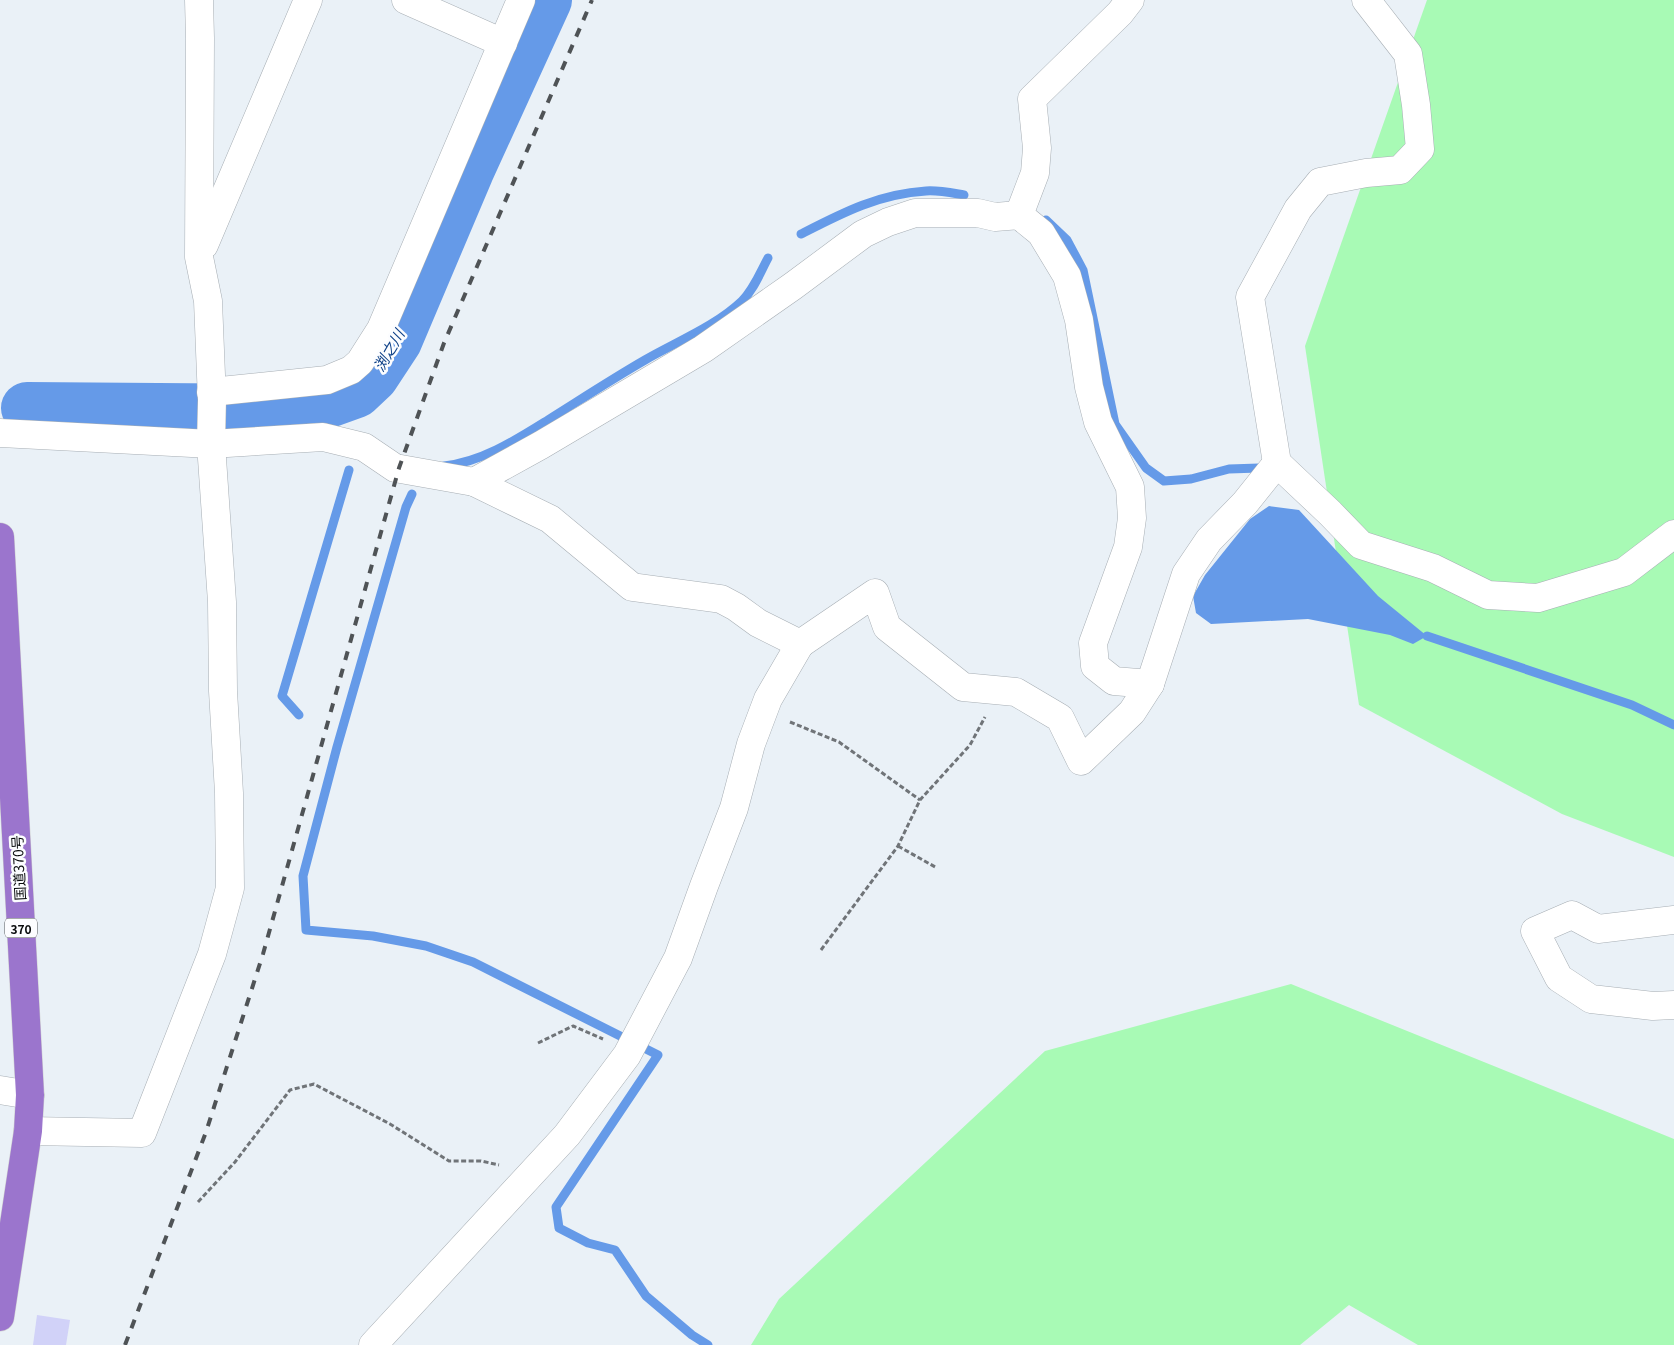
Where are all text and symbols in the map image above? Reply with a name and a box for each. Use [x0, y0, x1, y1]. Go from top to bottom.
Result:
water label: 渕之川 [368, 324, 409, 375]
street label: 国道370号 [6, 835, 30, 901]
road number: 370 [5, 918, 37, 938]

